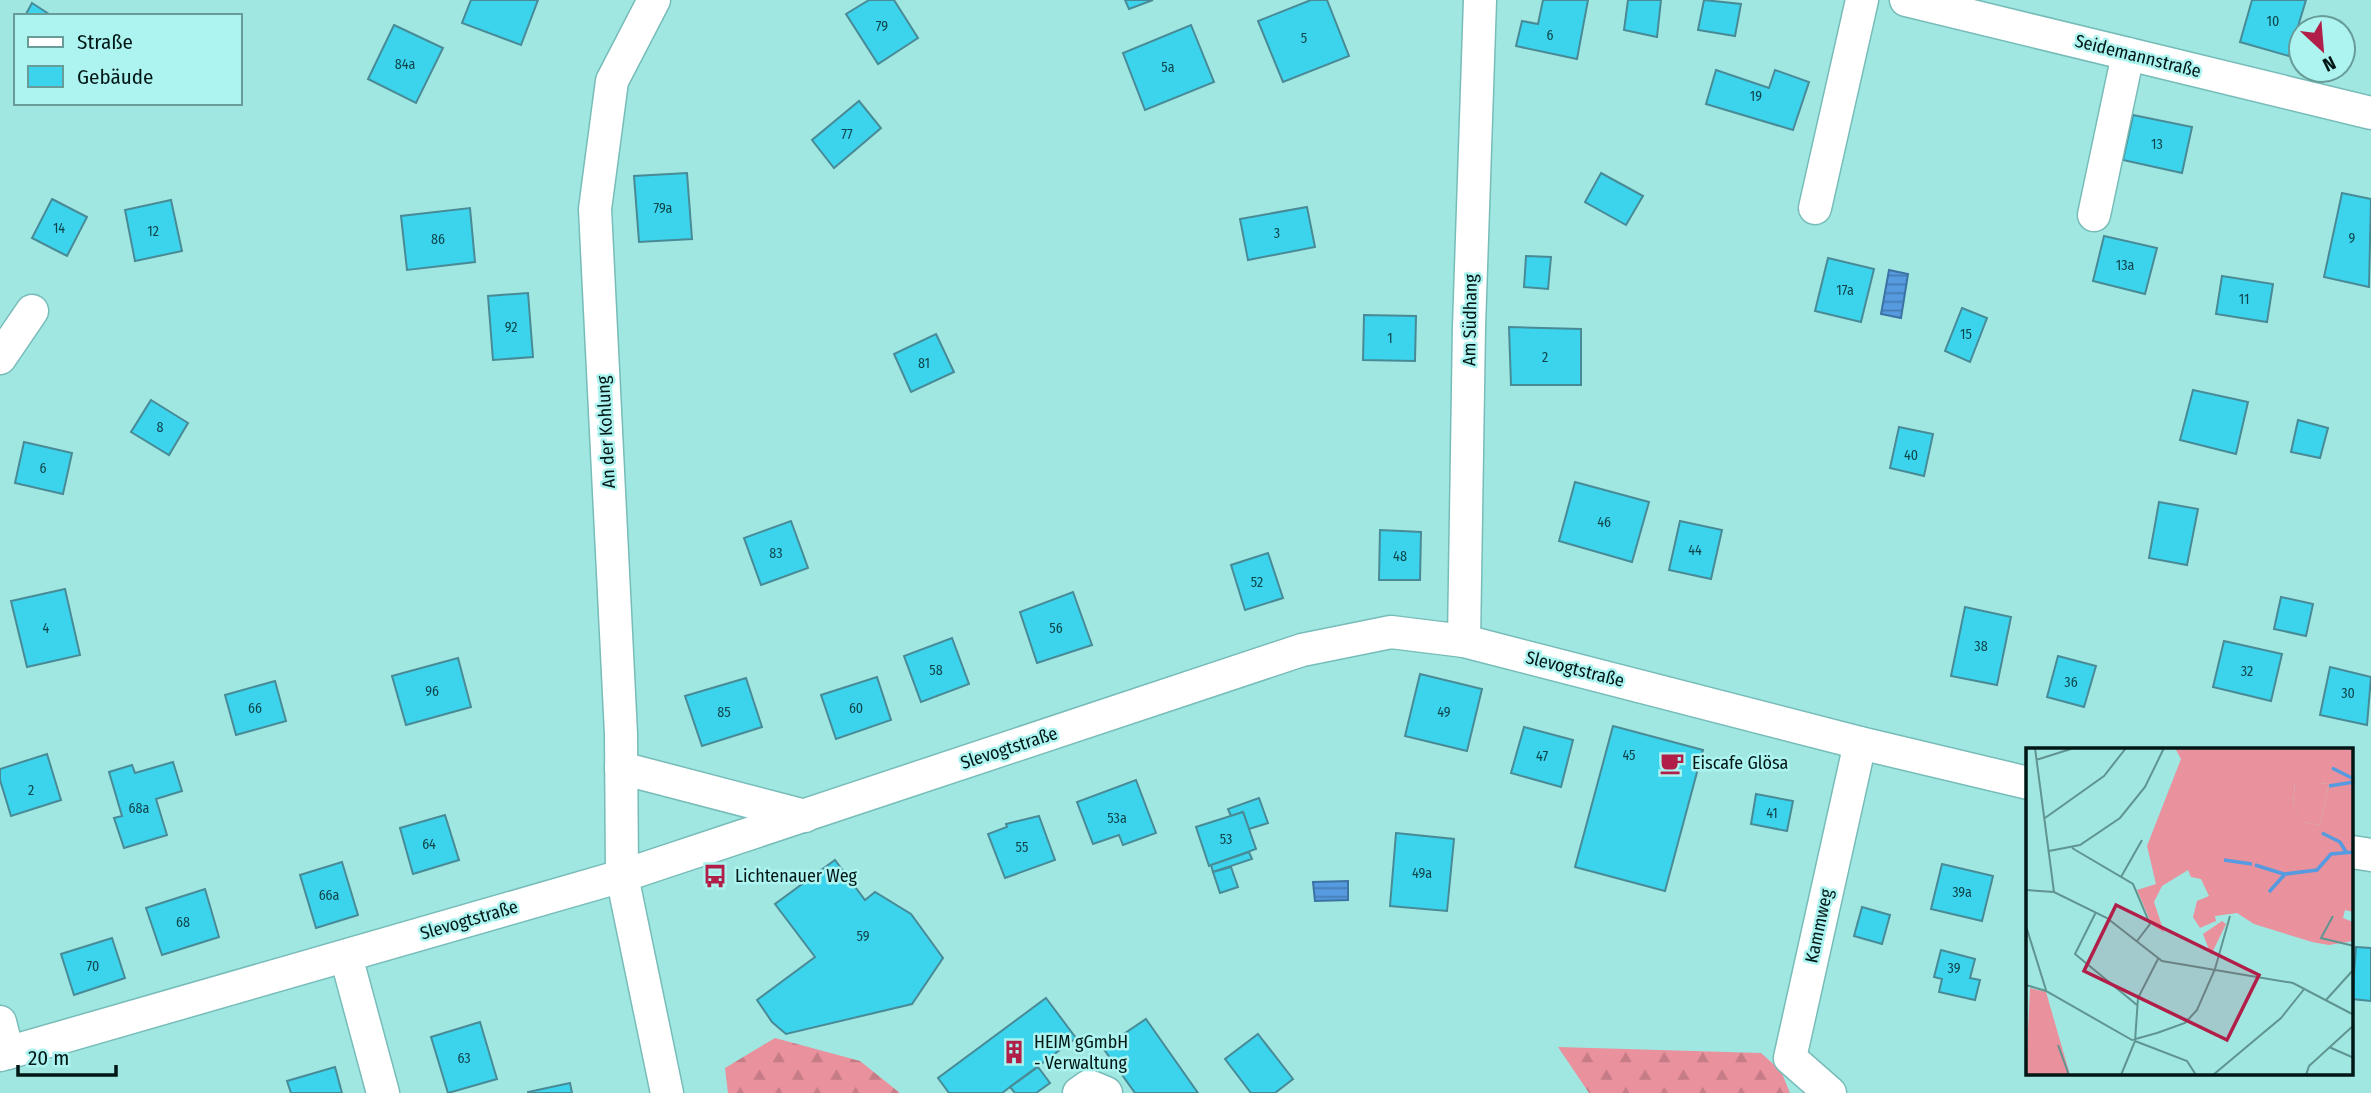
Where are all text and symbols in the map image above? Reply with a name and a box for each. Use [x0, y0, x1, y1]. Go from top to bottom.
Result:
house number: 10 [2267, 13, 2279, 30]
legend [14, 14, 242, 105]
north arrow [2287, 14, 2357, 84]
house number: 79 [876, 18, 888, 35]
house number: 6 [1547, 27, 1554, 44]
text: Straße [77, 29, 133, 55]
house number: 5 [1301, 30, 1307, 47]
street label: Seidemannstraße [2073, 30, 2203, 82]
text: N [2319, 51, 2339, 77]
house number: 84a [395, 56, 415, 73]
house number: 5a [1161, 59, 1175, 76]
text: Gebäude [77, 64, 153, 90]
house number: 19 [1750, 88, 1762, 105]
house number: 77 [841, 126, 853, 143]
house number: 13 [2151, 136, 2163, 153]
house number: 79a [654, 200, 673, 217]
house number: 14 [53, 220, 65, 237]
house number: 12 [147, 223, 159, 240]
house number: 3 [1274, 225, 1280, 242]
house number: 9 [2349, 230, 2356, 247]
house number: 86 [431, 231, 445, 248]
house number: 13a [2116, 257, 2134, 274]
street label: Am Südhang [1458, 273, 1482, 366]
house number: 17a [1836, 282, 1854, 299]
house number: 11 [2239, 291, 2249, 308]
house number: 92 [505, 319, 517, 336]
house number: 15 [1960, 326, 1972, 343]
house number: 1 [1387, 330, 1393, 347]
house number: 2 [1542, 349, 1548, 366]
house number: 81 [918, 355, 930, 372]
street label: An der Kohlung [592, 375, 620, 489]
house number: 8 [157, 419, 164, 436]
house number: 40 [1904, 447, 1918, 464]
house number: 6 [40, 460, 47, 477]
house number: 46 [1597, 514, 1611, 531]
house number: 44 [1688, 542, 1702, 559]
house number: 83 [769, 545, 783, 562]
house number: 48 [1393, 548, 1407, 565]
house number: 52 [1251, 574, 1263, 591]
house number: 4 [43, 620, 50, 637]
house number: 56 [1049, 620, 1063, 637]
house number: 38 [1974, 638, 1988, 655]
street label: Slevogtstraße [1523, 646, 1627, 692]
house number: 58 [929, 662, 943, 679]
house number: 32 [2241, 663, 2253, 680]
house number: 36 [2064, 674, 2078, 691]
house number: 96 [425, 683, 439, 700]
house number: 30 [2341, 685, 2355, 702]
house number: 66 [248, 700, 262, 717]
house number: 60 [849, 700, 863, 717]
house number: 85 [717, 704, 731, 721]
house number: 49 [1437, 704, 1451, 721]
street label: Slevogtstraße [958, 722, 1060, 774]
house number: 45 [1622, 747, 1636, 764]
house number: 47 [1536, 748, 1548, 765]
inset map [2026, 748, 2354, 1076]
cafe icon: Eiscafe Glösa [1658, 749, 1686, 777]
place label: Eiscafe Glösa [1692, 752, 1788, 774]
house number: 2 [28, 782, 34, 799]
house number: 68a [129, 800, 150, 817]
house number: 41 [1766, 805, 1778, 822]
house number: 53a [1107, 810, 1127, 827]
house number: 53 [1220, 831, 1232, 848]
house number: 64 [422, 836, 436, 853]
house number: 55 [1016, 839, 1028, 856]
bus stop icon: Lichtenauer Weg [701, 862, 729, 890]
place label: Lichtenauer Weg [735, 865, 858, 887]
house number: 49a [1412, 865, 1432, 882]
house number: 39a [1952, 884, 1972, 901]
street label: Kammweg [1800, 886, 1838, 965]
house number: 66a [319, 887, 340, 904]
street label: Slevogtstraße [418, 896, 521, 944]
house number: 68 [176, 914, 190, 931]
house number: 59 [856, 928, 870, 945]
house number: 70 [87, 958, 99, 975]
house number: 39 [1948, 960, 1961, 977]
place label: HEIM gGmbH - Verwaltung [1034, 1031, 1128, 1074]
scale bar [18, 1034, 116, 1078]
building icon: HEIM gGmbH - Verwaltung [1000, 1038, 1028, 1066]
text: 20 m [28, 1045, 69, 1071]
house number: 63 [457, 1050, 471, 1067]

